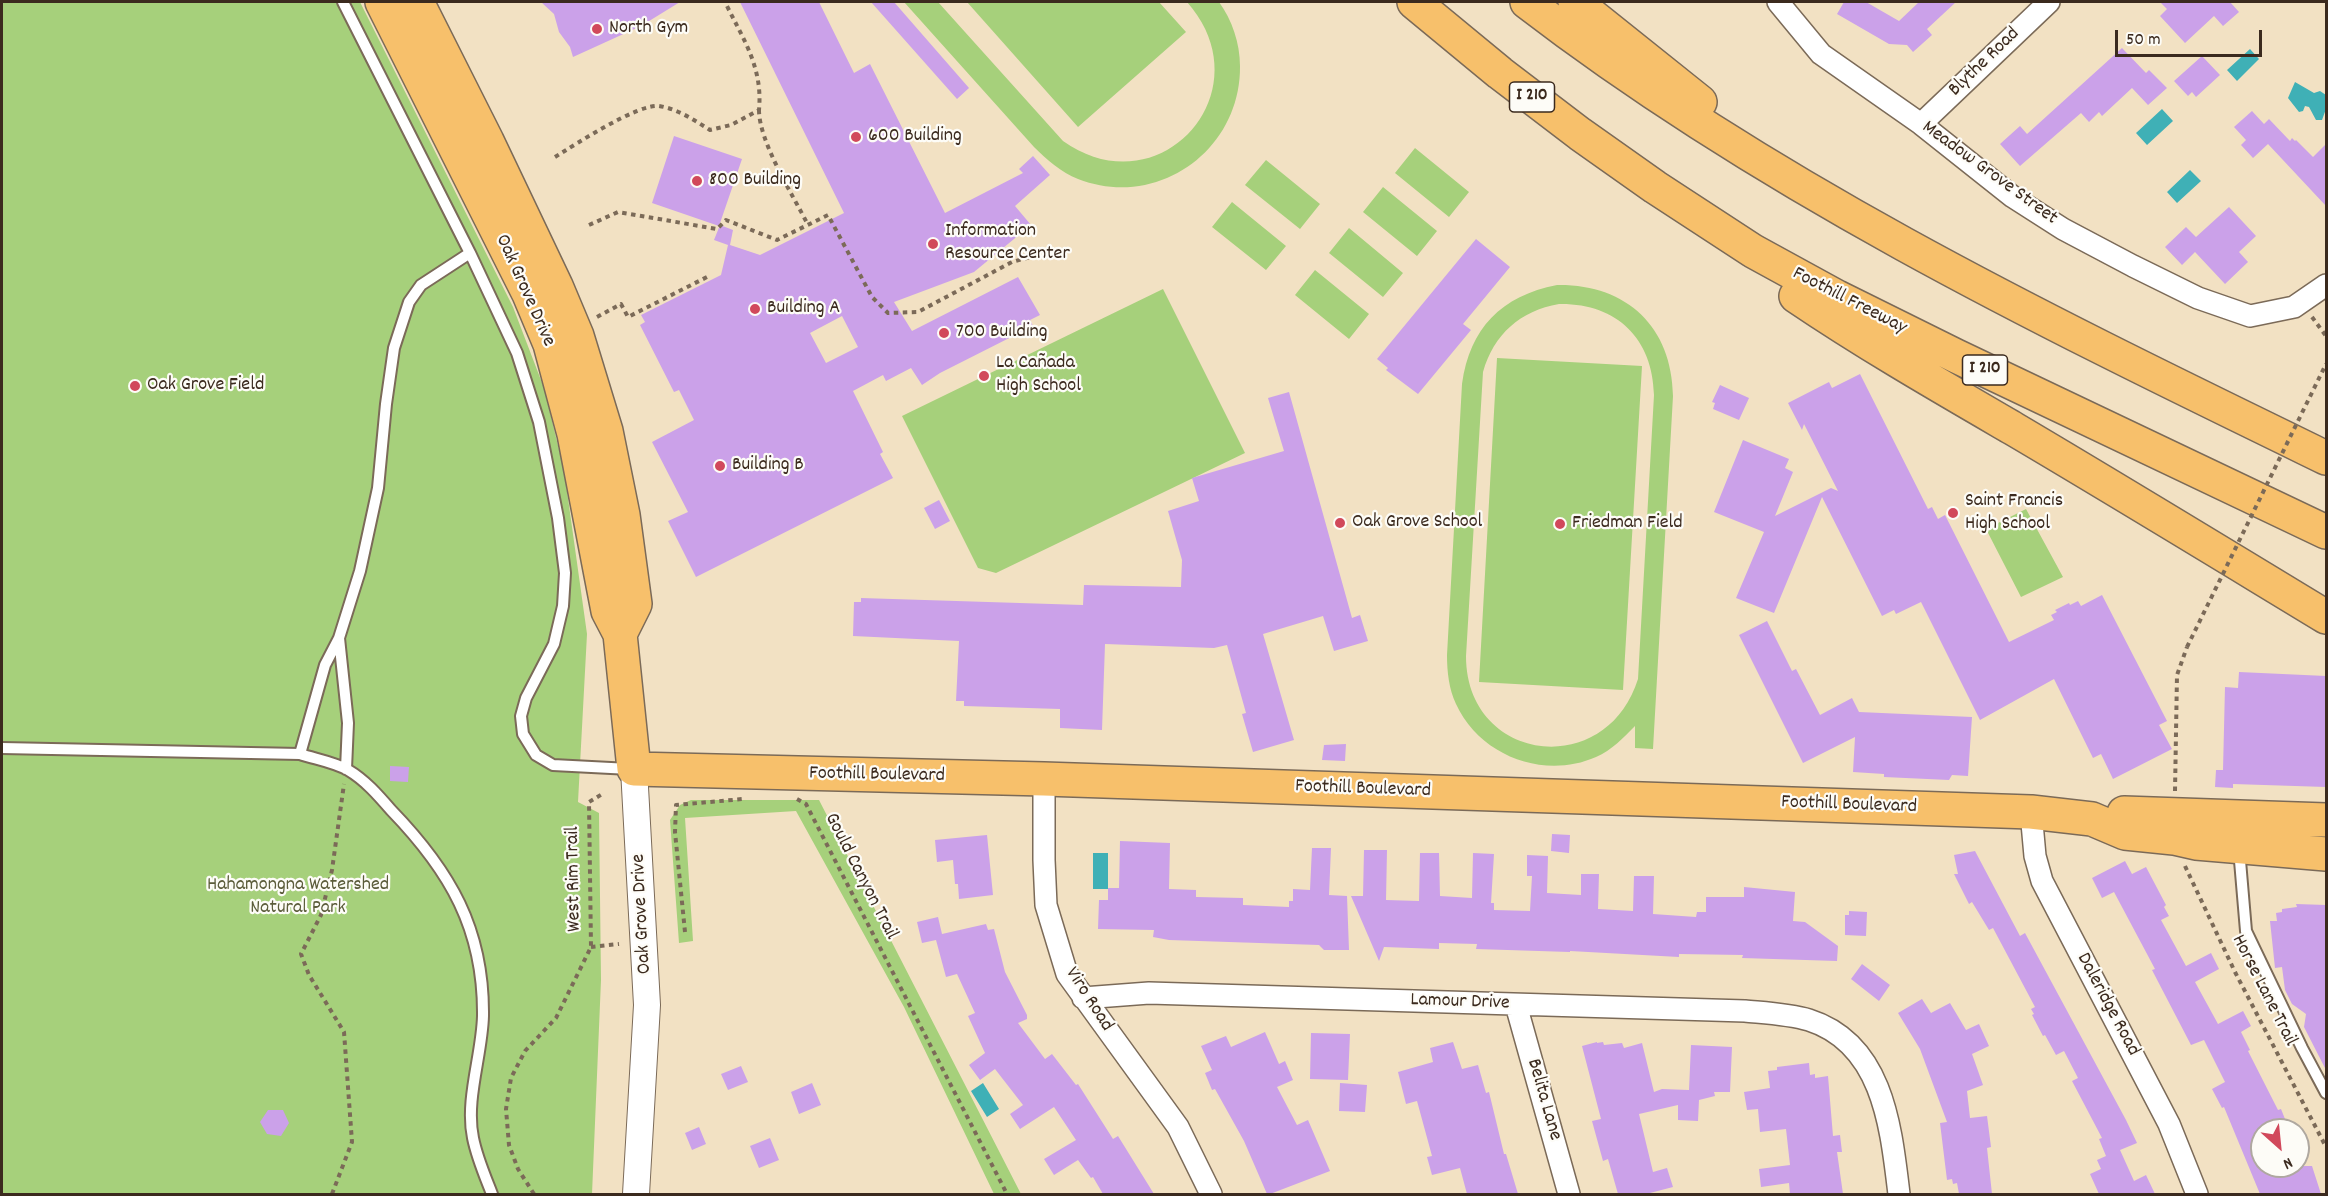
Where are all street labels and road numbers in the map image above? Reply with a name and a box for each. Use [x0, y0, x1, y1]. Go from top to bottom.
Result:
street label: Blythe Road [1944, 23, 2026, 103]
road number: I 210 [1510, 82, 1555, 112]
street label: Meadow Grove Street [1916, 117, 2062, 231]
street label: Oak Grove Drive [489, 231, 559, 351]
street label: Foothill Freeway [1788, 263, 1910, 341]
road number: I 210 [1962, 355, 2008, 385]
street label: Foothill Boulevard [809, 763, 945, 789]
street label: Foothill Boulevard [1295, 776, 1431, 804]
street label: Foothill Boulevard [1781, 792, 1917, 820]
street label: Gould Canyon Trail [818, 810, 902, 944]
street label: West Rim Trail [562, 826, 588, 932]
street label: Oak Grove Drive [628, 853, 658, 975]
street label: Horse Lane Trail [2225, 931, 2301, 1051]
street label: Daleridge Road [2070, 949, 2144, 1061]
street label: Viro Road [1058, 963, 1118, 1037]
street label: Lamour Drive [1410, 989, 1510, 1017]
street label: Belita Lane [1520, 1056, 1566, 1144]

